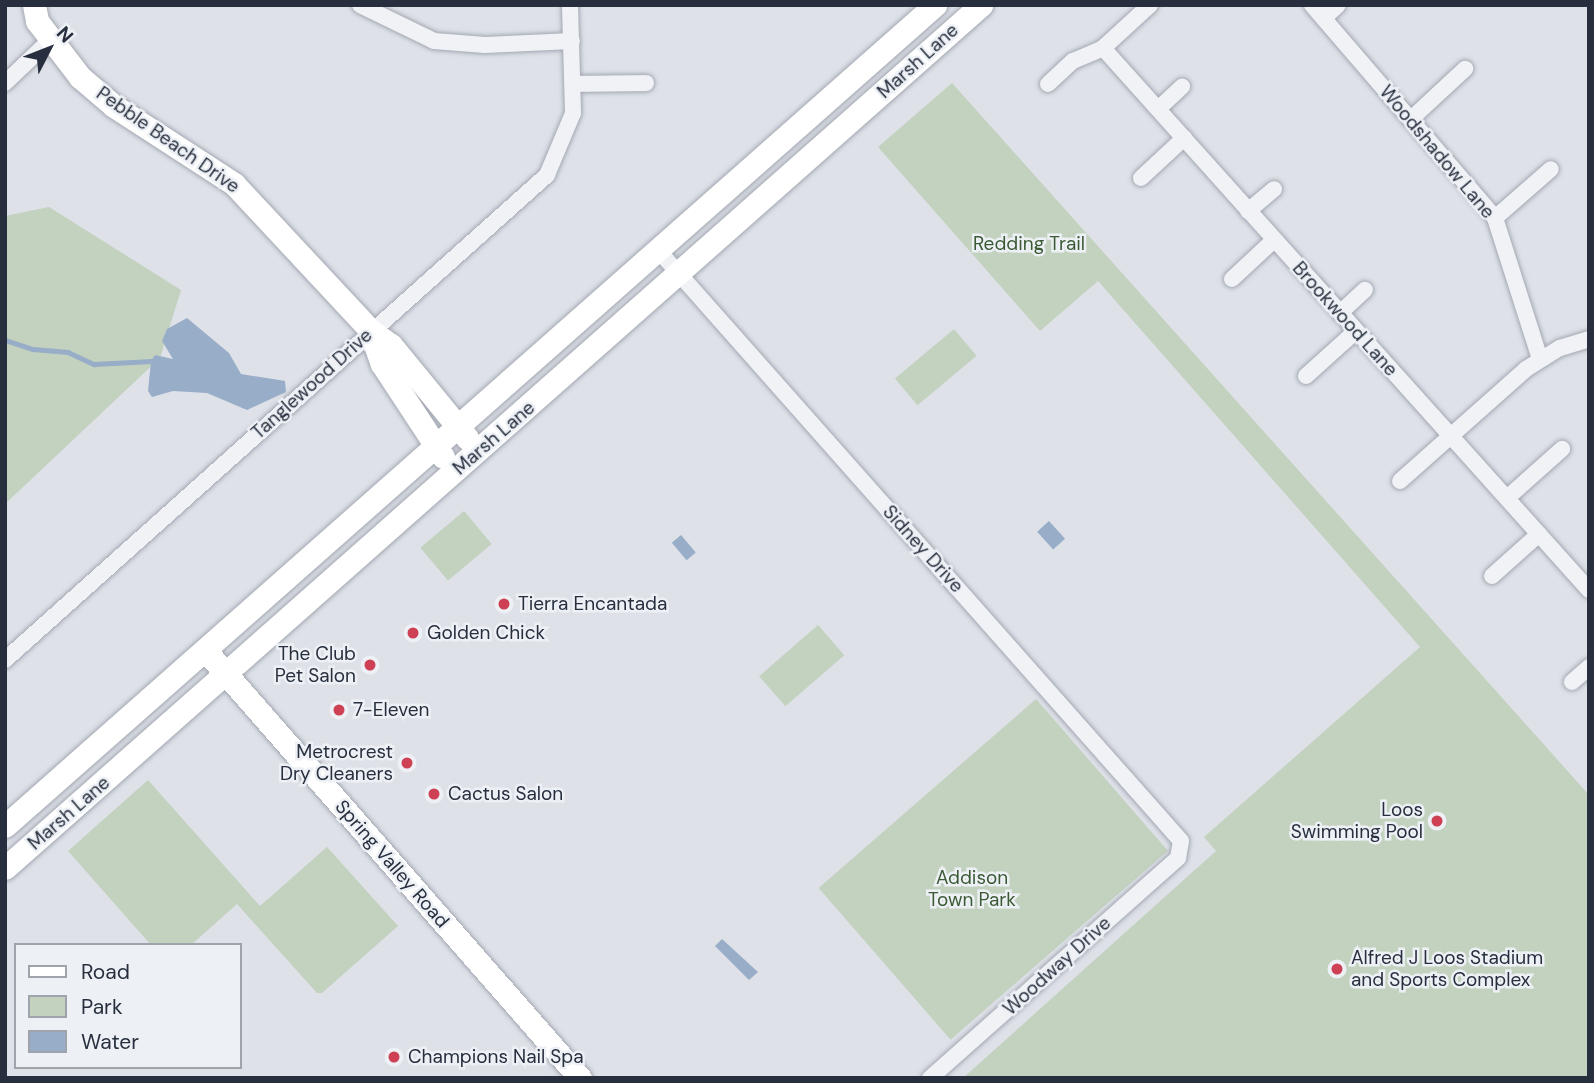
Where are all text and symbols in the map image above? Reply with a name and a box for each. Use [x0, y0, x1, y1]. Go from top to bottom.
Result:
north arrow [14, 14, 84, 84]
street label: Marsh Lane [873, 19, 963, 103]
text: N [51, 21, 79, 48]
street label: Woodshadow Lane [1375, 81, 1499, 223]
street label: Pebble Beach Drive [92, 82, 244, 198]
park label: Redding Trail [973, 233, 1085, 255]
street label: Brookwood Lane [1288, 257, 1402, 381]
street label: Tanglewood Drive [247, 324, 377, 444]
street label: Marsh Lane [448, 396, 540, 480]
street label: Sidney Drive [878, 501, 968, 597]
place label: Tierra Encantada [518, 593, 667, 615]
marker: Tierra Encantada [496, 596, 512, 612]
place label: Golden Chick [427, 622, 545, 644]
marker: Golden Chick [405, 625, 421, 641]
place label: The Club Pet Salon [275, 643, 356, 687]
marker: The Club Pet Salon [362, 657, 378, 673]
place label: 7-Eleven [353, 699, 429, 721]
marker: 7-Eleven [331, 702, 347, 718]
place label: Metrocrest Dry Cleaners [280, 741, 393, 785]
marker: Metrocrest Dry Cleaners [399, 755, 415, 771]
street label: Marsh Lane [23, 771, 115, 855]
place label: Cactus Salon [448, 783, 563, 805]
marker: Cactus Salon [426, 786, 442, 802]
street label: Spring Valley Road [330, 795, 454, 933]
place label: Loos Swimming Pool [1291, 799, 1423, 843]
marker: Loos Swimming Pool [1429, 813, 1445, 829]
park label: Addison Town Park [928, 867, 1016, 911]
street label: Woodway Drive [999, 912, 1115, 1020]
legend [14, 943, 242, 1069]
place label: Alfred J Loos Stadium and Sports Complex [1351, 947, 1543, 991]
text: Road [81, 958, 130, 986]
marker: Alfred J Loos Stadium and Sports Complex [1329, 961, 1345, 977]
text: Park [81, 993, 122, 1021]
text: Water [81, 1028, 139, 1056]
place label: Champions Nail Spa [408, 1046, 584, 1068]
marker: Champions Nail Spa [386, 1049, 402, 1065]

